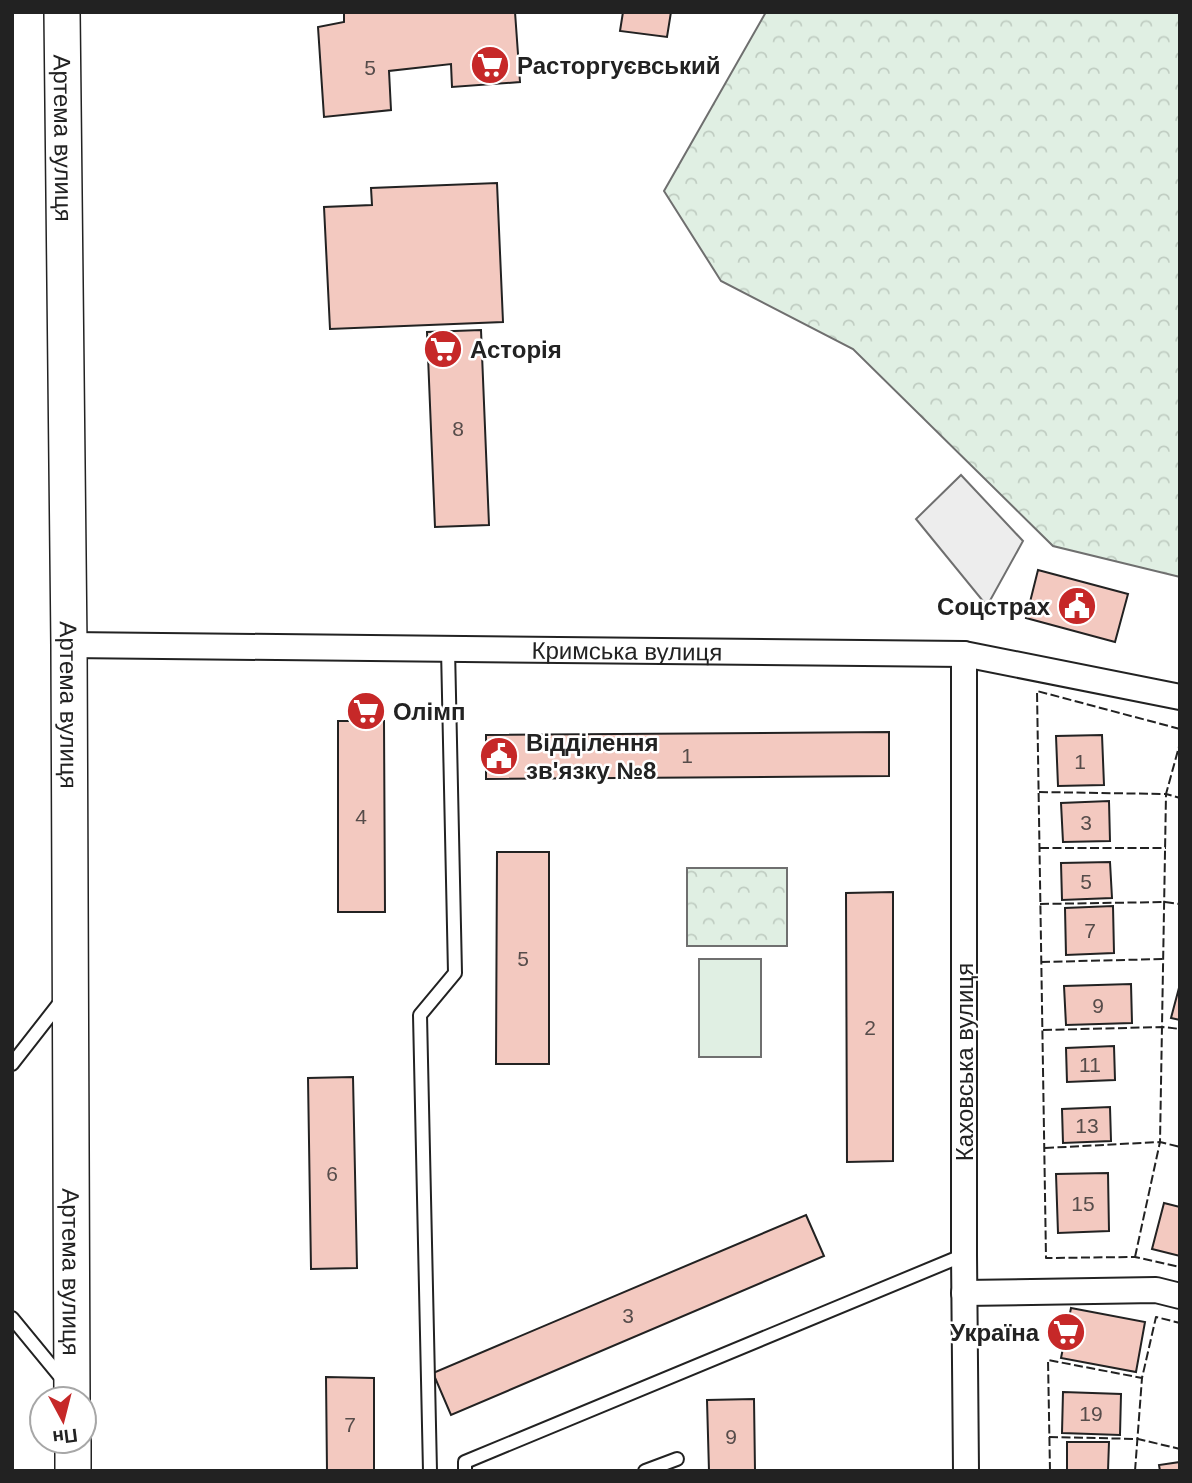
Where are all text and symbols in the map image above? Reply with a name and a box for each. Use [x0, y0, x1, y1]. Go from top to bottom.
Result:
supermarket icon: Расторгуєвський [469, 44, 511, 86]
place label: Расторгуєвський [517, 52, 721, 79]
street label: Артема вулиця [49, 54, 78, 222]
house number: 5 [364, 56, 376, 79]
supermarket icon: Асторія [422, 328, 464, 370]
place label: Асторія [470, 336, 562, 363]
house number: 8 [452, 417, 464, 440]
public building icon: Соцстрах [1056, 585, 1098, 627]
place label: Соцстрах [937, 593, 1051, 620]
street label: Артема вулиця [55, 621, 83, 789]
street label: Кримська вулиця [531, 636, 722, 665]
supermarket icon: Олімп [345, 690, 387, 732]
place label: Олімп [393, 698, 466, 725]
place label: Відділення зв'язку №8 [526, 729, 658, 784]
public building icon: Відділення зв'язку №8 [478, 735, 520, 777]
house number: 1 [681, 744, 693, 767]
house number: 1 [1074, 750, 1086, 773]
house number: 4 [355, 805, 367, 828]
house number: 3 [1080, 811, 1092, 834]
house number: 5 [1080, 870, 1092, 893]
house number: 7 [1084, 919, 1096, 942]
house number: 5 [517, 947, 529, 970]
street label: Каховська вулиця [951, 963, 978, 1161]
house number: 9 [1092, 994, 1104, 1017]
house number: 2 [864, 1016, 876, 1039]
house number: 11 [1079, 1053, 1101, 1076]
house number: 13 [1075, 1114, 1099, 1137]
house number: 6 [326, 1162, 338, 1185]
street label: Артема вулиця [58, 1188, 85, 1356]
house number: 15 [1071, 1192, 1095, 1215]
house number: 3 [622, 1304, 634, 1327]
supermarket icon: Україна [1045, 1311, 1087, 1353]
place label: Україна [950, 1319, 1040, 1346]
north arrow [28, 1385, 98, 1455]
house number: 19 [1079, 1402, 1103, 1425]
house number: 7 [344, 1413, 356, 1436]
text: Пн [51, 1424, 79, 1448]
house number: 9 [725, 1425, 737, 1448]

